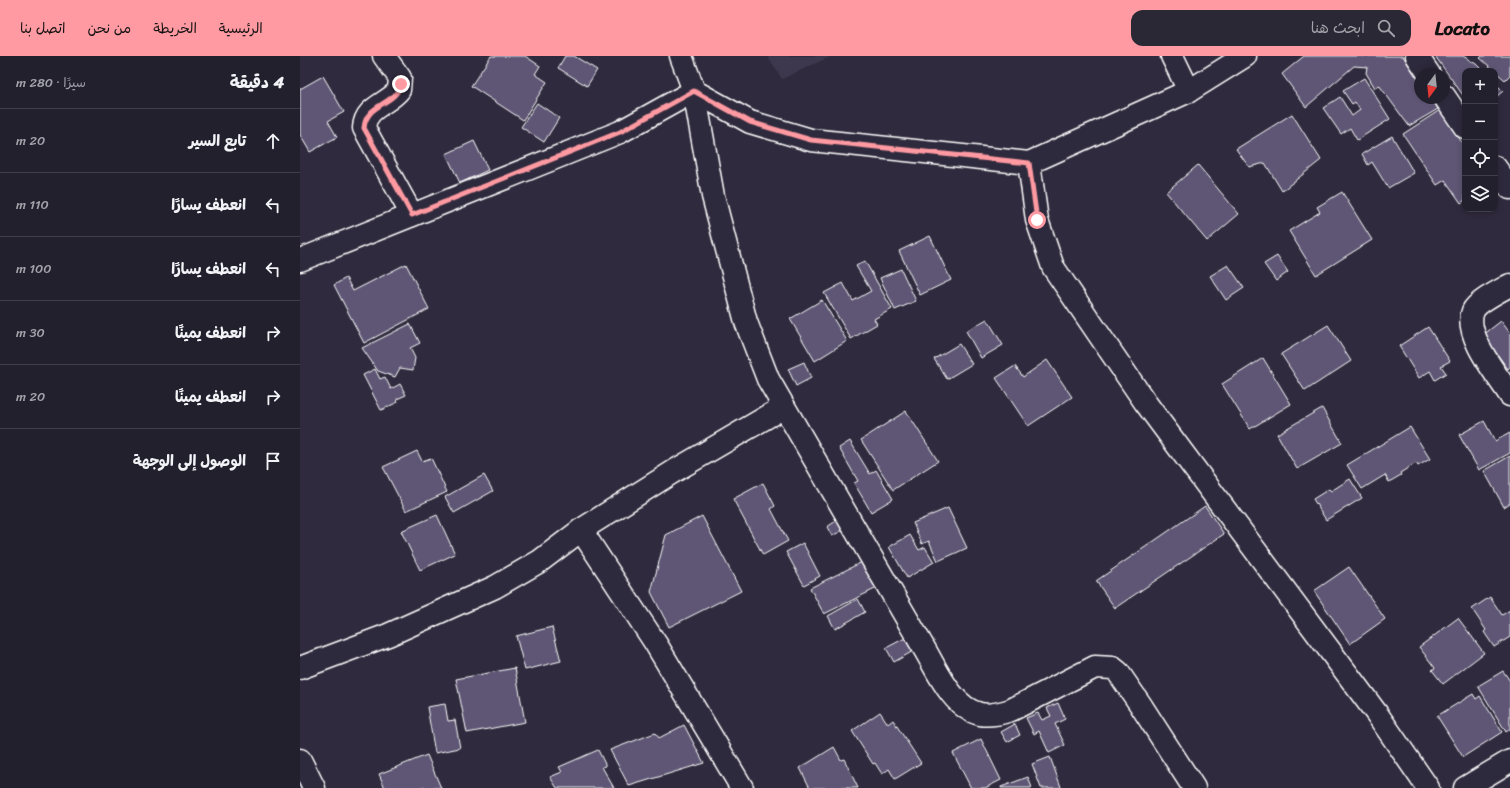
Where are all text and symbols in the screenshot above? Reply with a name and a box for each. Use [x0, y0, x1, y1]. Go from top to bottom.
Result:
search box [1131, 10, 1411, 46]
text: Locato [1435, 12, 1490, 45]
text: ابحث هنا [1311, 15, 1365, 41]
text: اتصل بنا [20, 16, 66, 41]
text: من نحن [88, 16, 131, 41]
text: الخريطة [153, 16, 197, 41]
text: الرئيسية [219, 16, 263, 41]
icon: search [1375, 17, 1397, 39]
text: 4 دقيقة [230, 67, 284, 97]
north arrow [1414, 68, 1450, 104]
map controls [1462, 68, 1498, 212]
button: + [1462, 68, 1498, 104]
text: سيرًا · 280 m [16, 71, 86, 94]
route end [392, 75, 410, 93]
button: − [1462, 104, 1498, 140]
text: تابع السير [189, 128, 246, 154]
text: 20 m [16, 129, 45, 152]
icon: ahead [262, 130, 284, 152]
button: locate [1462, 140, 1498, 176]
button: layers [1462, 176, 1498, 212]
text: انعطف يسارًا [171, 192, 246, 218]
text: 110 m [16, 193, 49, 216]
icon: left [262, 194, 284, 216]
route start [1028, 211, 1046, 229]
text: انعطف يسارًا [171, 256, 246, 282]
text: 100 m [16, 257, 51, 280]
icon: left [262, 258, 284, 280]
text: انعطف يمينًا [175, 320, 246, 346]
text: 30 m [16, 321, 45, 344]
icon: right [262, 322, 284, 344]
text: انعطف يمينًا [175, 384, 246, 410]
text: 20 m [16, 385, 45, 408]
icon: right [262, 386, 284, 408]
text: الوصول إلى الوجهة [133, 448, 246, 474]
icon: arrive [262, 450, 284, 472]

